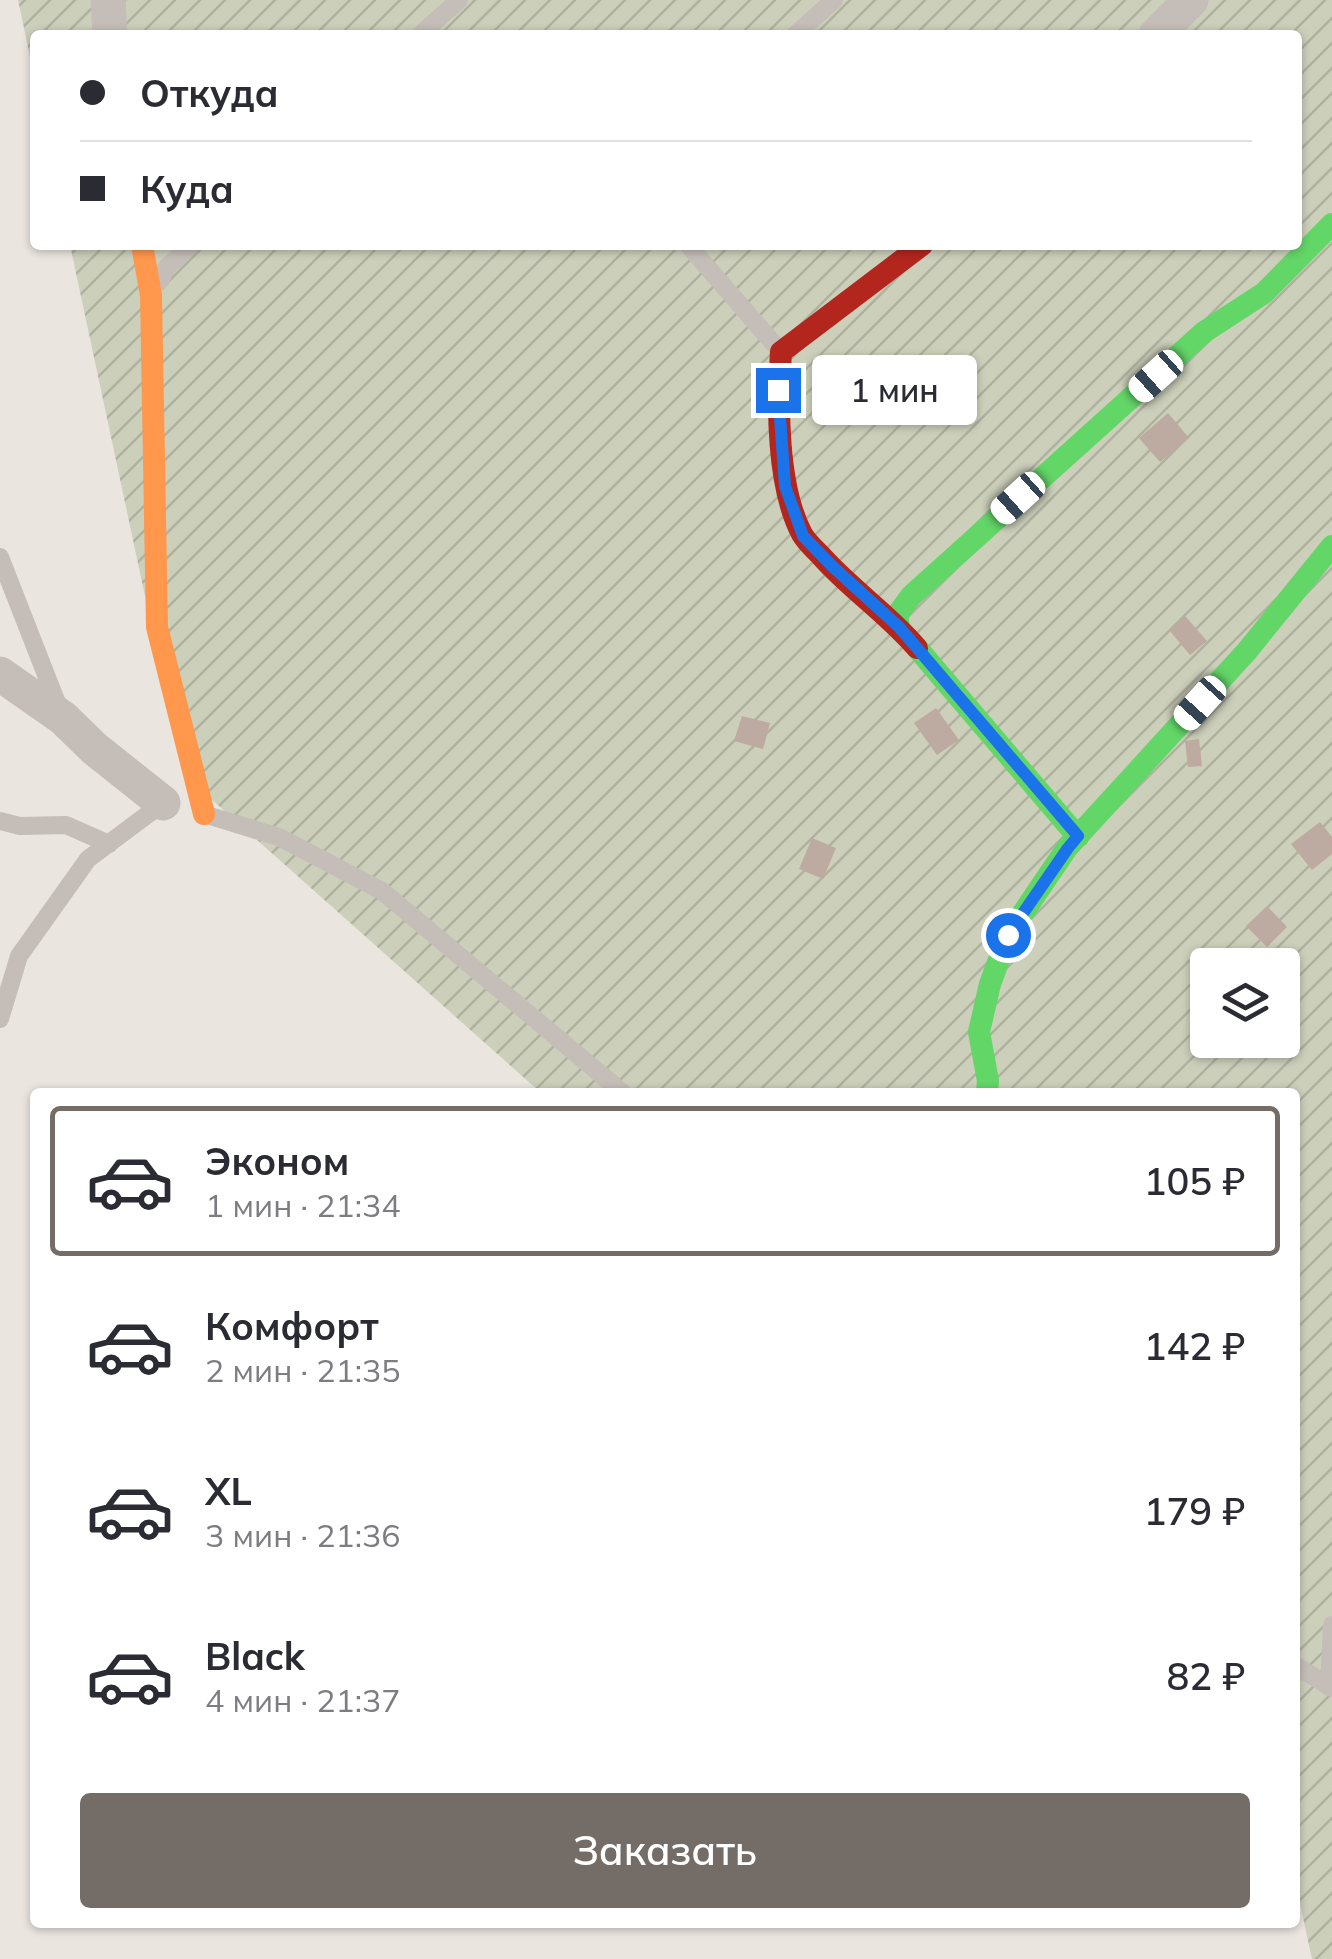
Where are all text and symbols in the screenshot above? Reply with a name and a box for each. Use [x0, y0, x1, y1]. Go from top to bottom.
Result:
text: Откуда [140, 69, 279, 117]
text: Куда [140, 165, 234, 213]
car [1124, 345, 1188, 407]
callout: 1 мин [813, 355, 978, 425]
route end [756, 368, 801, 413]
text: 1 мин [850, 370, 939, 410]
car [986, 467, 1050, 529]
car [1169, 671, 1231, 735]
route start [986, 913, 1031, 958]
map controls [1190, 948, 1300, 1058]
button: layers [1190, 948, 1300, 1058]
icon: car [85, 1136, 175, 1226]
text: Эконом [205, 1137, 349, 1185]
text: 105 ₽ [1144, 1157, 1245, 1205]
text: 1 мин · 21:34 [205, 1185, 400, 1225]
icon: car [85, 1301, 175, 1391]
text: Комфорт [205, 1302, 379, 1350]
text: 142 ₽ [1144, 1322, 1245, 1370]
text: 2 мин · 21:35 [205, 1350, 400, 1390]
icon: car [85, 1466, 175, 1556]
text: XL [205, 1467, 252, 1515]
text: 179 ₽ [1144, 1487, 1245, 1535]
text: 3 мин · 21:36 [205, 1515, 400, 1555]
icon: car [85, 1631, 175, 1721]
text: Black [205, 1632, 305, 1680]
text: 82 ₽ [1166, 1652, 1245, 1700]
text: 4 мин · 21:37 [205, 1680, 400, 1720]
button: Заказать [80, 1793, 1250, 1908]

